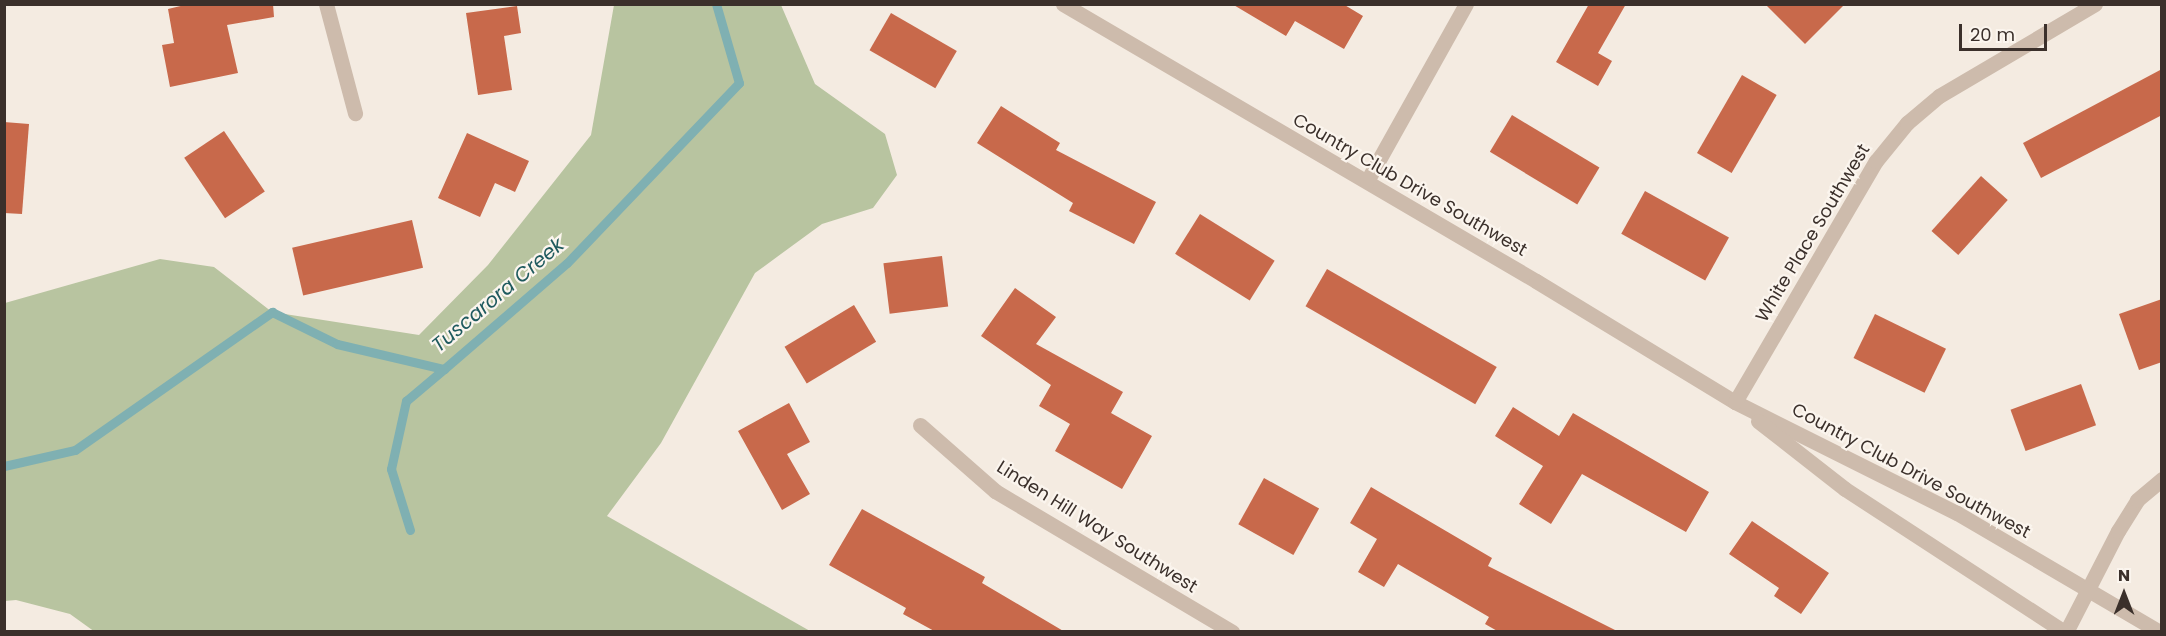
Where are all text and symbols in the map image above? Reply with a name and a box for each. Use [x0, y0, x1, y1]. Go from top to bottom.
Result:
scale bar [1962, 12, 2050, 50]
text: 20 m [1970, 22, 2015, 47]
street label: Country Club Drive Southwest [1289, 109, 1531, 261]
street label: White Place Southwest [1751, 140, 1875, 326]
water label: Tuscarora Creek [427, 233, 569, 357]
street label: Country Club Drive Southwest [1788, 399, 2034, 543]
street label: Linden Hill Way Southwest [993, 456, 1201, 598]
north arrow [2094, 564, 2154, 624]
text: N [2118, 564, 2130, 587]

